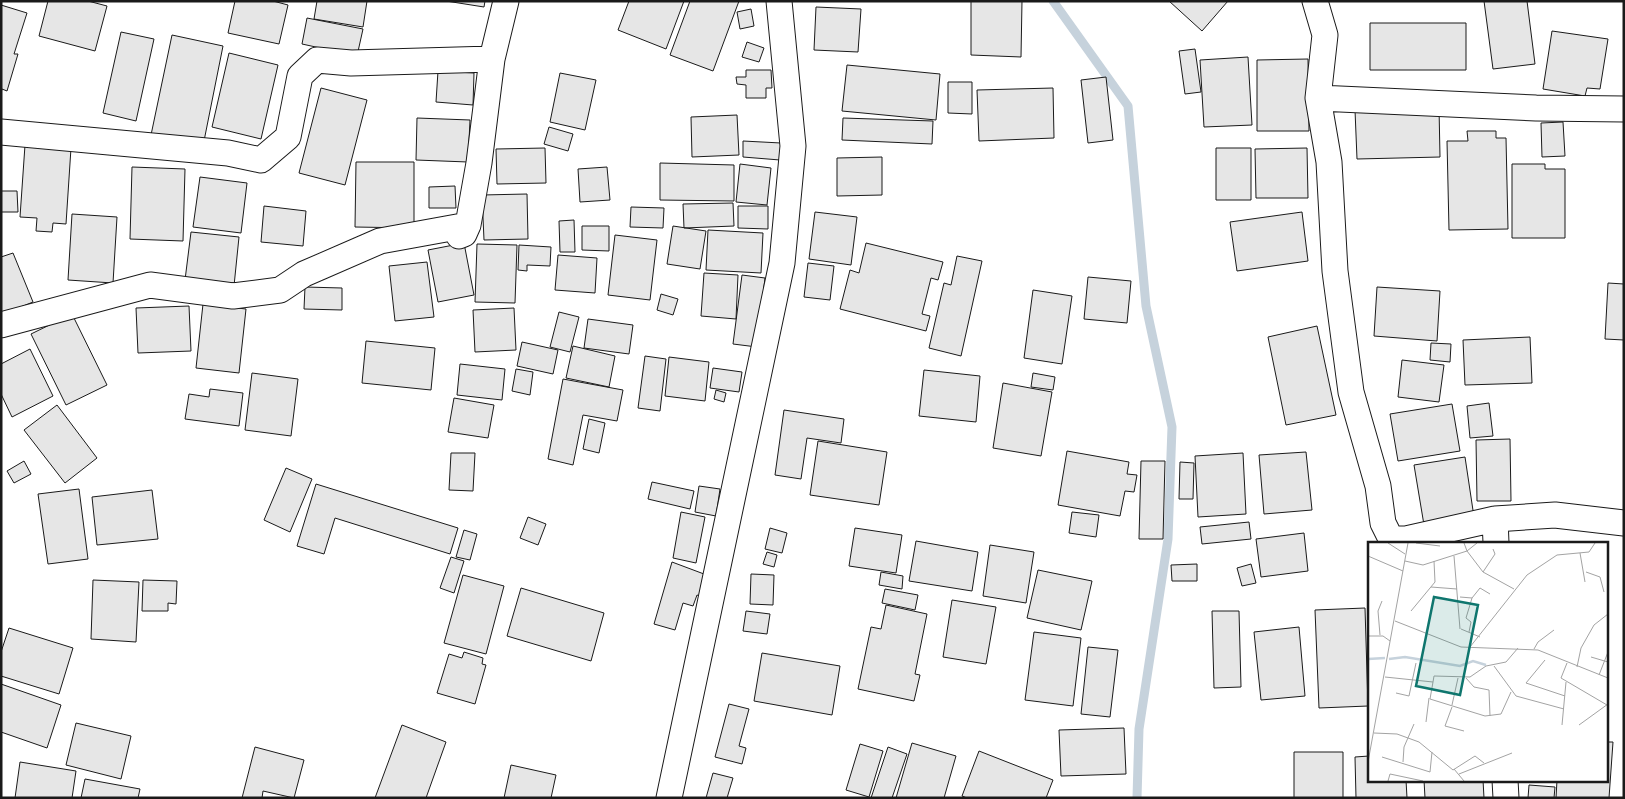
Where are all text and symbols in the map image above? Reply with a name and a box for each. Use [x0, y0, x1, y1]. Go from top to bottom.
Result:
inset map [1368, 542, 1608, 782]

